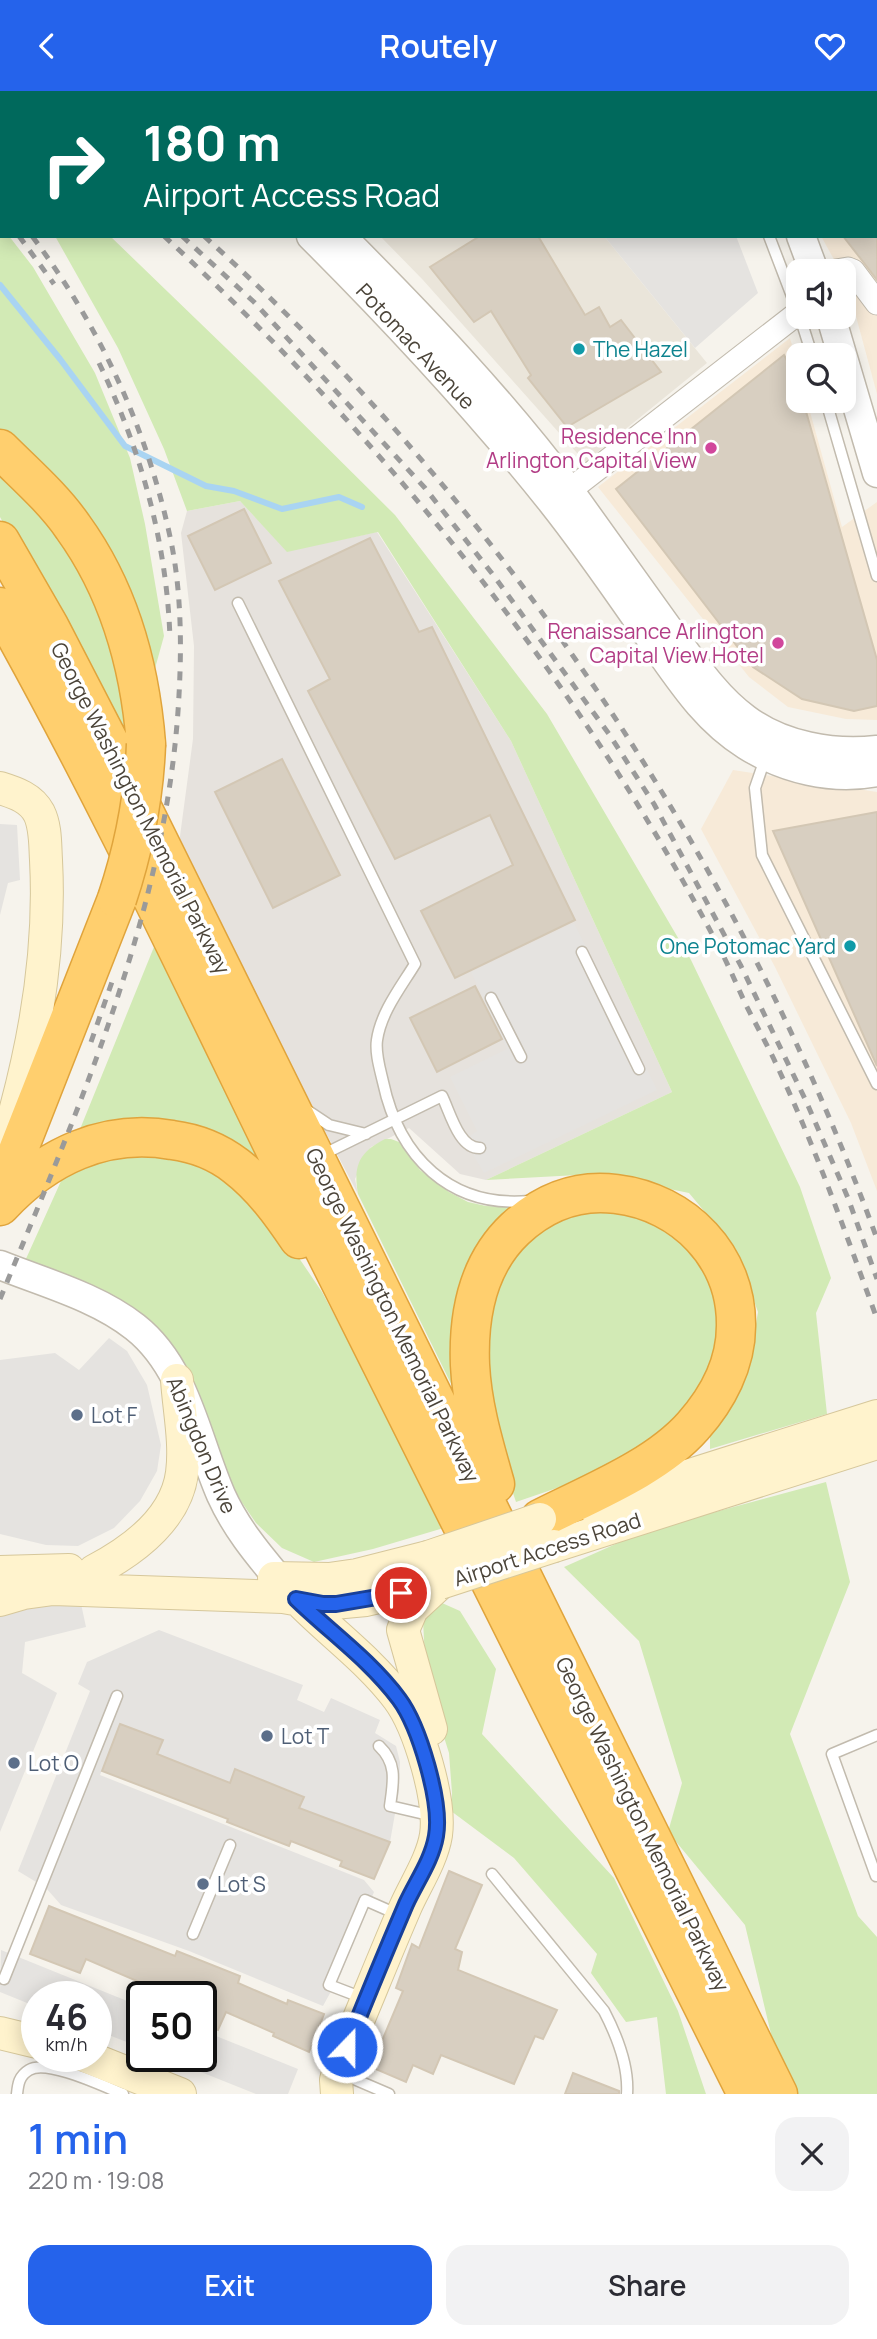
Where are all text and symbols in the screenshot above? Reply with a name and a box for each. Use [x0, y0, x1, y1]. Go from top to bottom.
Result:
text: Routely [380, 24, 497, 68]
icon: back [28, 27, 66, 65]
icon: heart [811, 27, 849, 65]
text: 180 m [143, 109, 281, 176]
icon: right [28, 119, 119, 210]
text: Airport Access Road [143, 173, 440, 217]
map controls [786, 259, 856, 413]
button: sound [786, 259, 856, 329]
street label: Potomac Avenue [350, 277, 482, 415]
place label: The Hazel [593, 335, 688, 363]
marker: The Hazel [571, 341, 587, 357]
button: search [786, 343, 856, 413]
place label: Residence Inn Arlington Capital View [486, 422, 697, 474]
marker: Residence Inn Arlington Capital View [703, 440, 719, 456]
place label: Renaissance Arlington Capital View Hotel [547, 617, 764, 669]
marker: Renaissance Arlington Capital View Hotel [770, 635, 786, 651]
street label: George Washington Memorial Parkway [45, 637, 237, 979]
place label: One Potomac Yard [660, 932, 836, 960]
marker: One Potomac Yard [842, 938, 858, 954]
street label: George Washington Memorial Parkway [300, 1143, 486, 1487]
street label: Abingdon Drive [161, 1372, 243, 1518]
place label: Lot F [91, 1401, 138, 1429]
marker: Lot F [69, 1407, 85, 1423]
street label: Airport Access Road [450, 1506, 644, 1592]
pin [371, 1563, 431, 1623]
icon: arrive [382, 1574, 420, 1612]
street label: George Washington Memorial Parkway [550, 1652, 736, 1996]
place label: Lot T [281, 1722, 330, 1750]
marker: Lot T [259, 1728, 275, 1744]
place label: Lot O [28, 1749, 79, 1777]
marker: Lot O [6, 1755, 22, 1771]
place label: Lot S [217, 1870, 266, 1898]
marker: Lot S [195, 1876, 211, 1892]
speed limit sign: 50 [126, 1981, 217, 2072]
text: 46 [45, 1993, 88, 2041]
position arrow [310, 2010, 384, 2084]
text: km/h [46, 2032, 87, 2056]
text: 1 min [28, 2109, 128, 2167]
button: close [775, 2117, 849, 2191]
text: 220 m · 19:08 [28, 2164, 164, 2196]
button: Exit [28, 2245, 432, 2325]
button: Share [446, 2245, 849, 2325]

